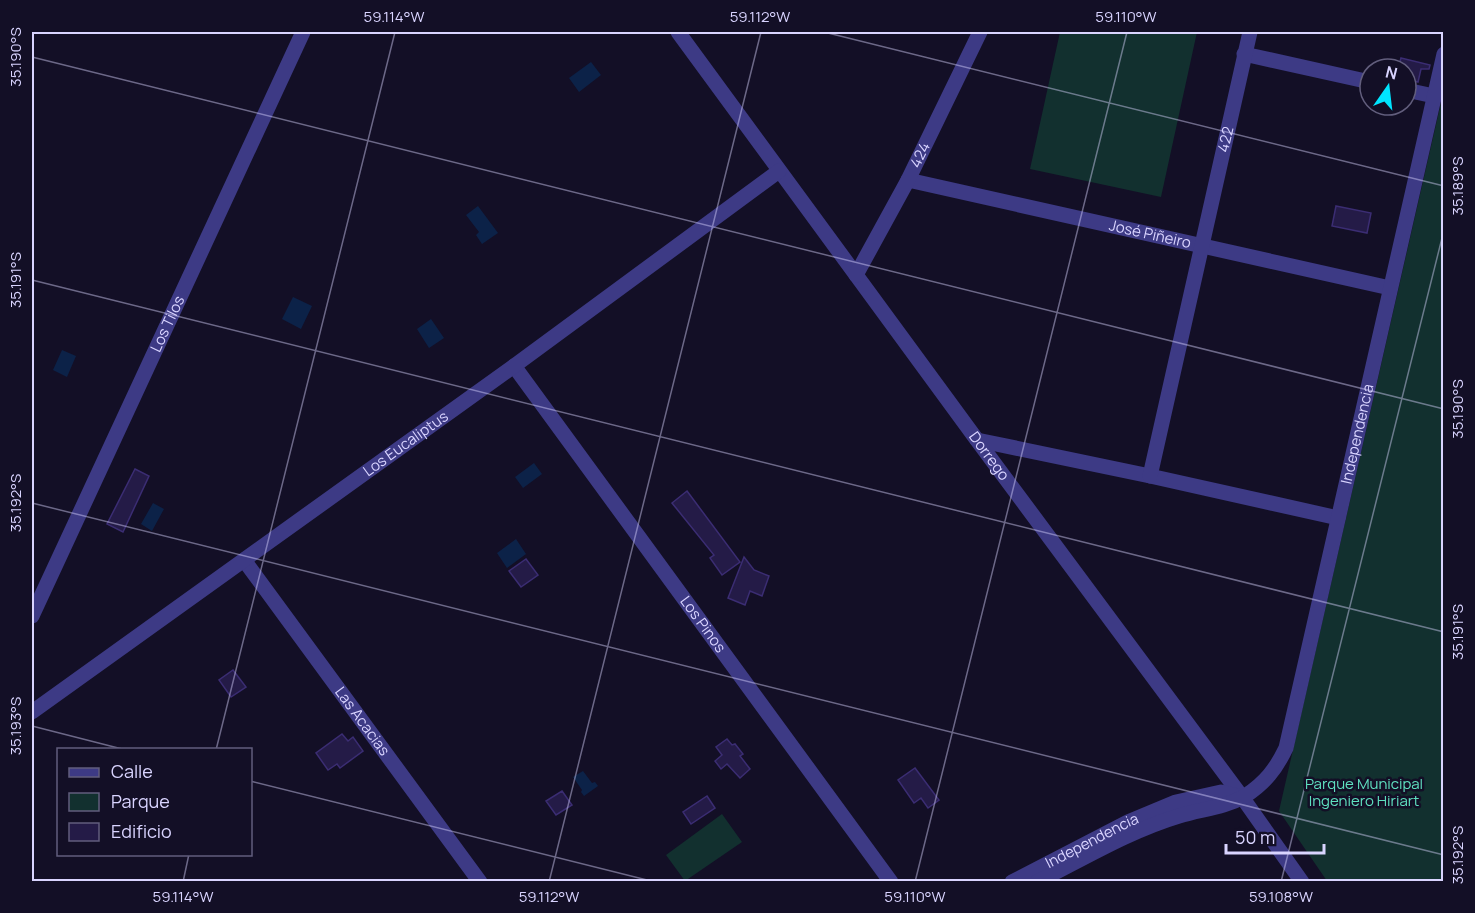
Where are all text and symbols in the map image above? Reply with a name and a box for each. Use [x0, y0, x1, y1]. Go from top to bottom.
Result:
text: 59.114°W [364, 6, 425, 27]
text: 59.112°W [730, 6, 790, 27]
text: 59.110°W [1095, 6, 1157, 27]
text: 35.190°S [5, 27, 26, 87]
north arrow [1358, 57, 1418, 117]
text: N [1383, 60, 1400, 85]
street label: 422 [1212, 124, 1238, 154]
street label: 424 [905, 138, 935, 171]
text: 35.189°S [1447, 157, 1468, 215]
street label: José Piñeiro [1107, 214, 1193, 253]
text: 35.191°S [5, 252, 26, 308]
street label: Los Tilos [145, 292, 189, 355]
text: 35.190°S [1447, 379, 1468, 439]
street label: Independencia [1335, 382, 1379, 486]
street label: Los Eucaliptus [359, 406, 452, 481]
street label: Dorrego [964, 427, 1015, 485]
text: 35.192°S [5, 474, 26, 532]
street label: Los Pinos [675, 591, 731, 657]
text: 35.191°S [1447, 604, 1468, 660]
street label: Las Acacias [330, 682, 395, 760]
text: 35.193°S [5, 697, 26, 755]
legend [57, 748, 252, 856]
text: Calle [111, 759, 153, 783]
park label: Parque Municipal Ingeniero Hiriart [1305, 773, 1423, 811]
text: Parque [111, 789, 170, 813]
street label: Independencia [1041, 808, 1142, 873]
scale bar [1226, 817, 1324, 855]
text: Edificio [111, 819, 172, 843]
text: 50 m [1235, 825, 1275, 849]
text: 35.192°S [1447, 826, 1468, 884]
text: 59.114°W [153, 886, 214, 907]
text: 59.112°W [519, 886, 579, 907]
text: 59.110°W [884, 886, 946, 907]
text: 59.108°W [1249, 886, 1313, 907]

